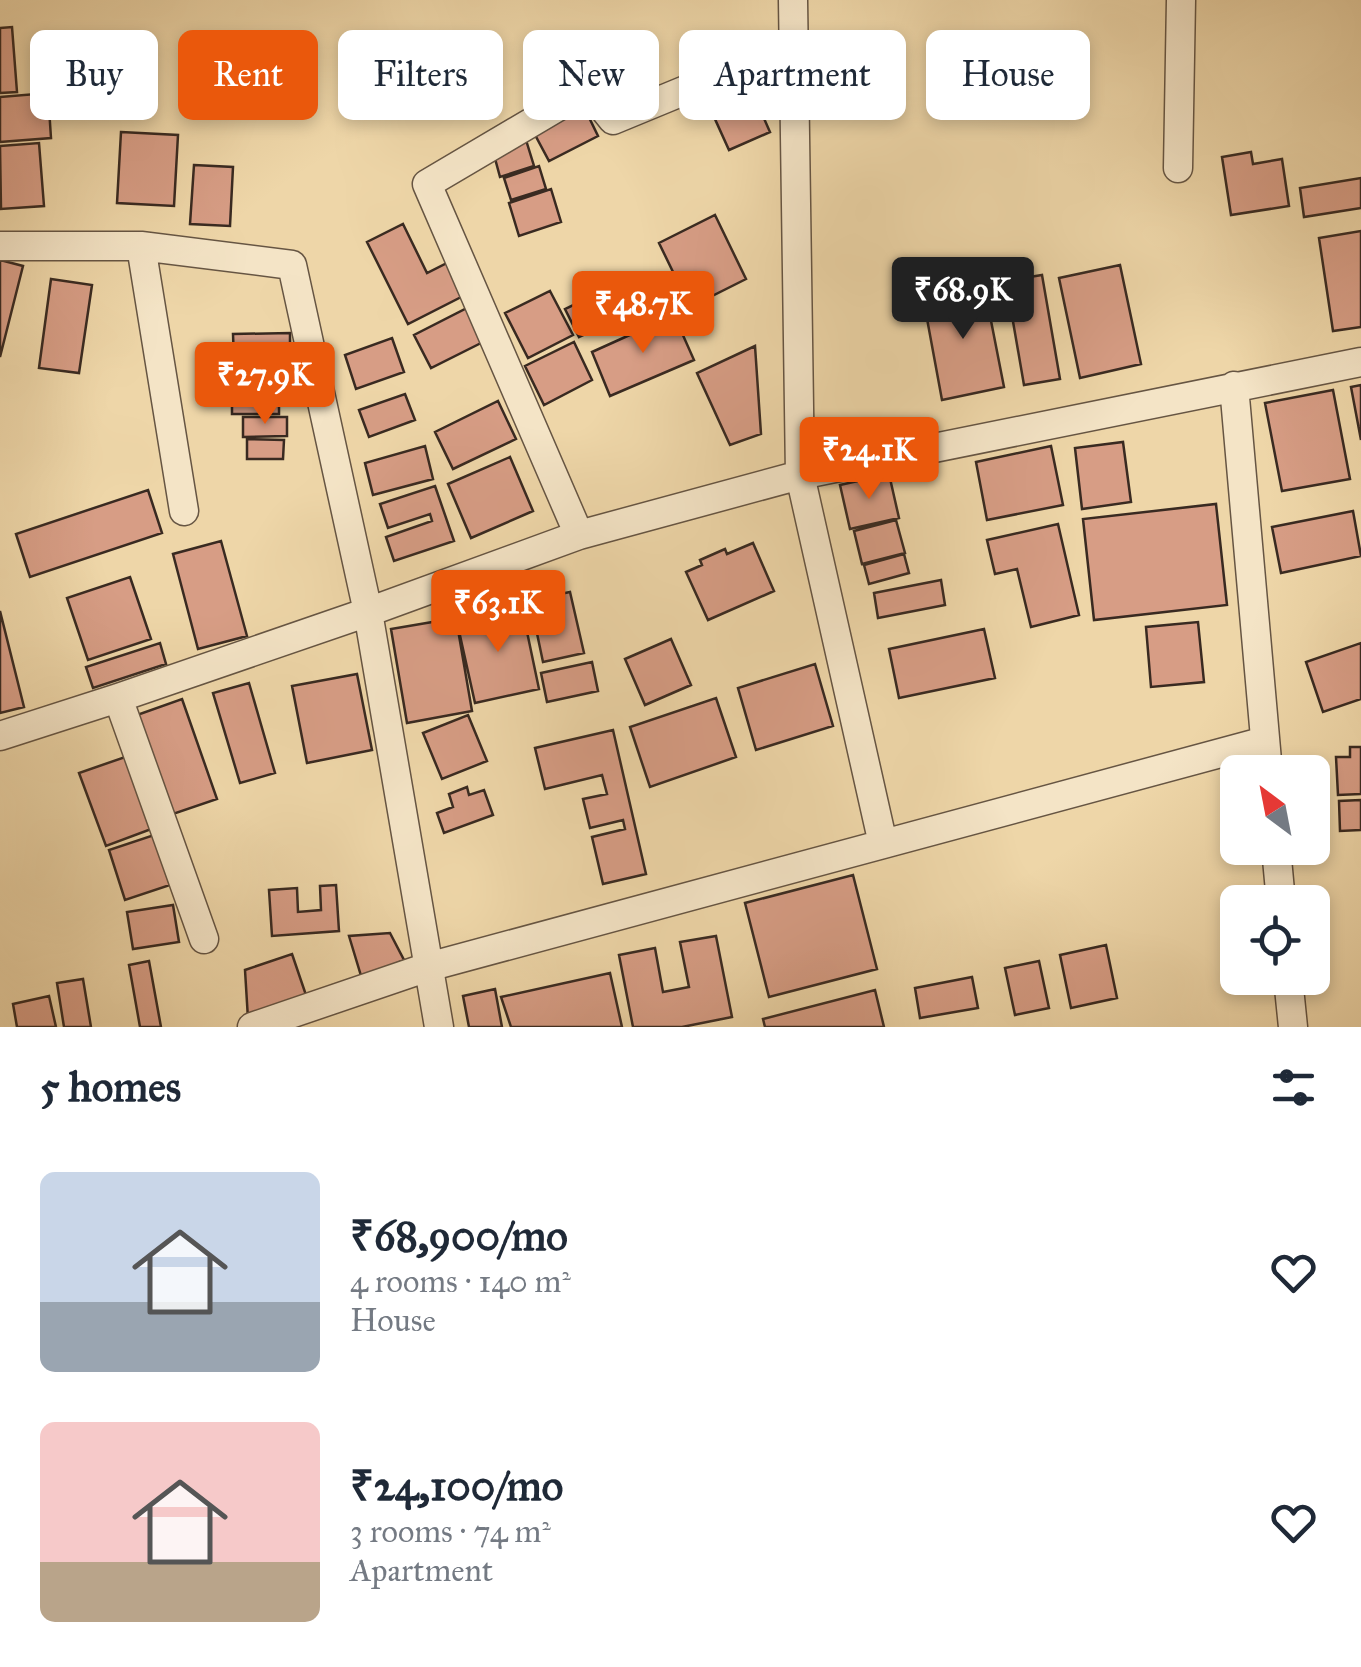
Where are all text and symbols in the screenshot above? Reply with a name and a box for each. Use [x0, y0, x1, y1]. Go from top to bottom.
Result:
chip: Buy [30, 30, 158, 120]
chip: Rent [178, 30, 318, 120]
chip: Filters [338, 30, 503, 120]
chip: New [523, 30, 659, 120]
chip: Apartment [679, 30, 906, 120]
chip: House [926, 30, 1090, 120]
pin: ₹68.9K [882, 257, 1044, 342]
text: ₹68.9K [914, 270, 1012, 309]
pin: ₹48.7K [562, 271, 724, 356]
text: ₹48.7K [594, 284, 692, 323]
pin: ₹27.9K [184, 342, 346, 427]
text: ₹27.9K [217, 355, 313, 394]
pin: ₹24.1K [788, 417, 950, 502]
text: ₹24.1K [822, 430, 916, 469]
pin: ₹63.1K [417, 570, 579, 655]
text: ₹63.1K [453, 583, 543, 622]
north arrow [1220, 755, 1330, 865]
map controls [1220, 755, 1330, 995]
button: locate [1220, 885, 1330, 995]
icon: filters [1266, 1060, 1321, 1115]
text: 5 homes [40, 1061, 181, 1113]
text: ₹68,900/mo [350, 1210, 568, 1262]
icon: home [120, 1212, 240, 1332]
icon: heart [1266, 1245, 1321, 1300]
text: 4 rooms · 140 m² [350, 1262, 571, 1301]
text: House [350, 1301, 436, 1340]
text: ₹24,100/mo [350, 1460, 563, 1512]
icon: home [120, 1462, 240, 1582]
icon: heart [1266, 1495, 1321, 1550]
text: 3 rooms · 74 m² [350, 1512, 551, 1551]
text: Apartment [350, 1551, 493, 1590]

